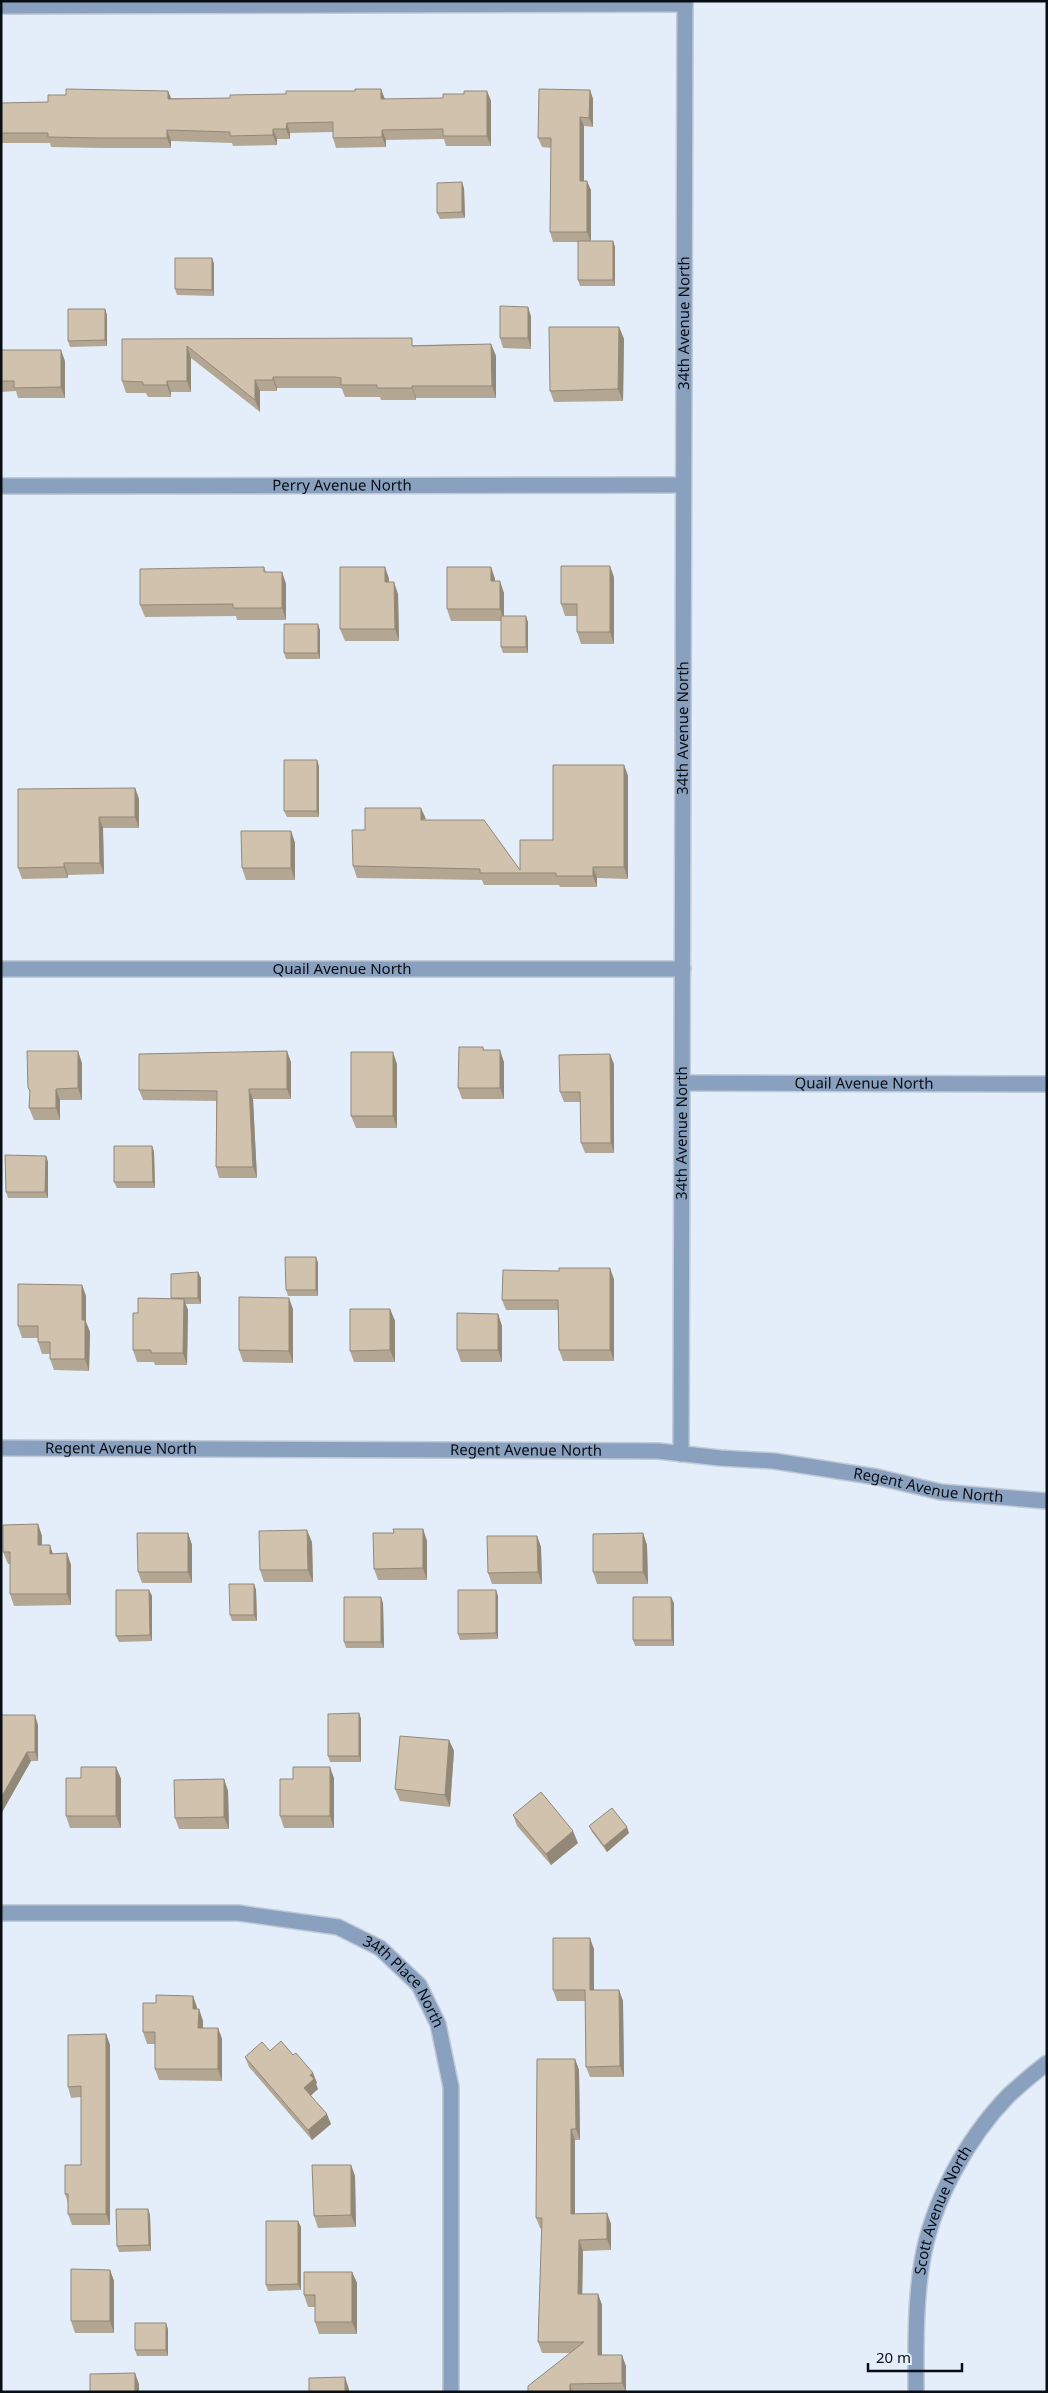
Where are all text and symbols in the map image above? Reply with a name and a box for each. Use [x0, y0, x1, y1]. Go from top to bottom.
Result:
street label: 34th Avenue North [673, 256, 693, 390]
street label: Perry Avenue North [272, 474, 412, 495]
street label: 34th Avenue North [672, 661, 692, 795]
street label: Quail Avenue North [272, 958, 412, 978]
street label: 34th Avenue North [671, 1066, 691, 1200]
street label: Quail Avenue North [794, 1072, 934, 1093]
street label: Regent Avenue North [45, 1437, 197, 1458]
street label: Regent Avenue North [450, 1439, 602, 1460]
street label: Regent Avenue North [852, 1462, 1004, 1506]
street label: 34th Place North [360, 1930, 449, 2031]
street label: Scott Avenue North [909, 2141, 976, 2276]
scale bar [868, 2340, 962, 2372]
text: 20 m [876, 2347, 911, 2367]

